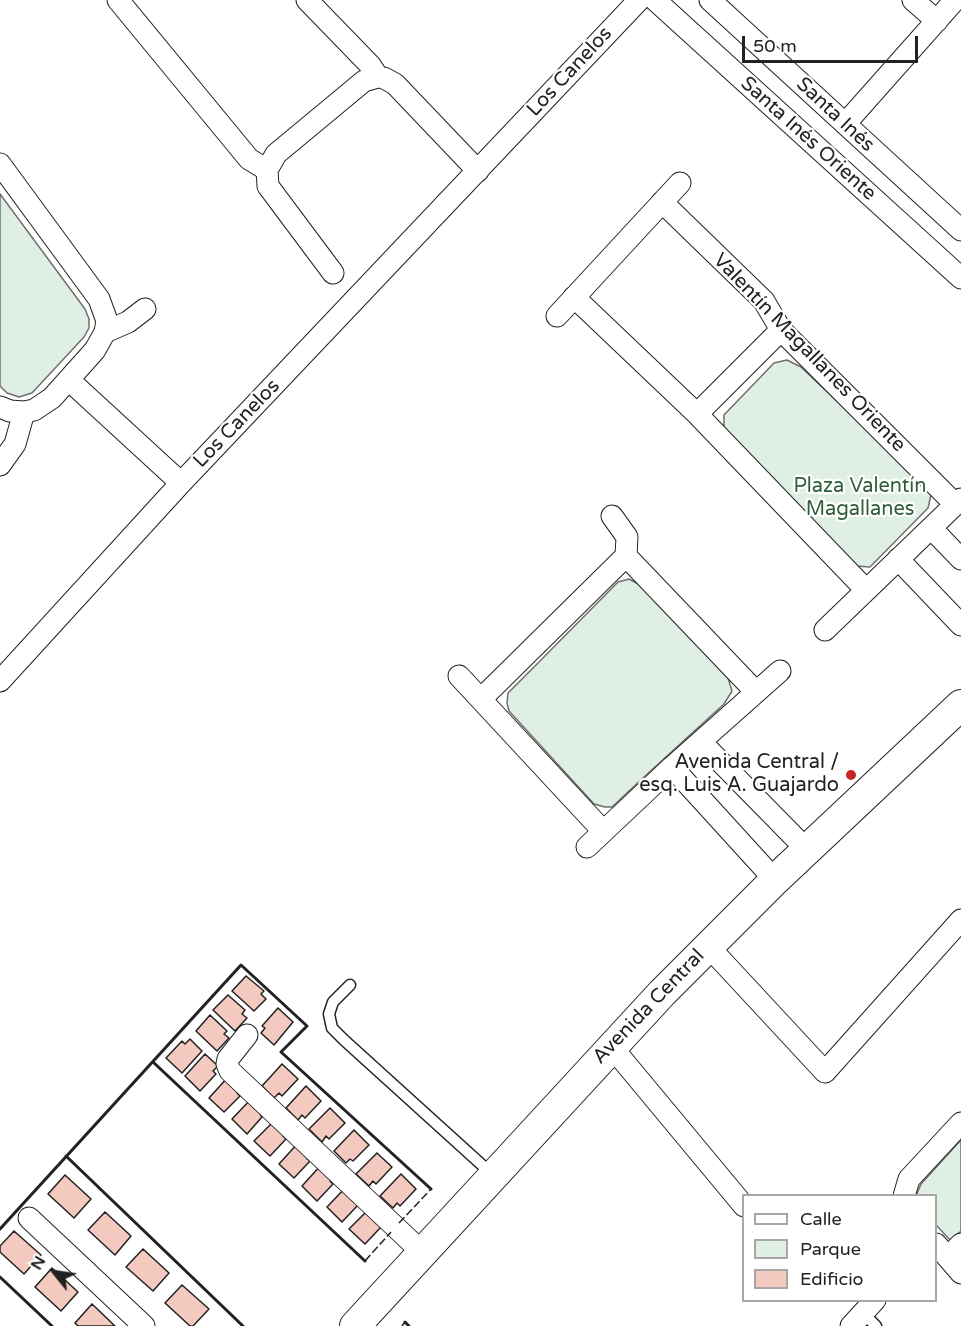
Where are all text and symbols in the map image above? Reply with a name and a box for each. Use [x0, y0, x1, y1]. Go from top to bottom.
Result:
street label: Los Canelos [522, 22, 618, 122]
scale bar [745, 24, 920, 62]
text: 50 m [753, 35, 797, 57]
street label: Santa Inés Oriente [735, 72, 881, 206]
street label: Santa Inés [791, 73, 879, 157]
street label: Valentín Magallanes Oriente [708, 249, 910, 457]
street label: Los Canelos [189, 375, 285, 473]
park label: Plaza Valentín Magallanes [794, 475, 926, 522]
place label: Avenida Central / esq. Luis A. Guajardo [639, 751, 839, 798]
marker: Avenida Central / esq. Luis A. Guajardo [844, 768, 858, 782]
street label: Avenida Central [588, 945, 710, 1069]
legend [742, 1194, 937, 1302]
text: Calle [800, 1208, 842, 1230]
text: Parque [800, 1238, 861, 1260]
north arrow [24, 1242, 84, 1302]
text: N [27, 1252, 50, 1274]
text: Edificio [800, 1268, 864, 1290]

